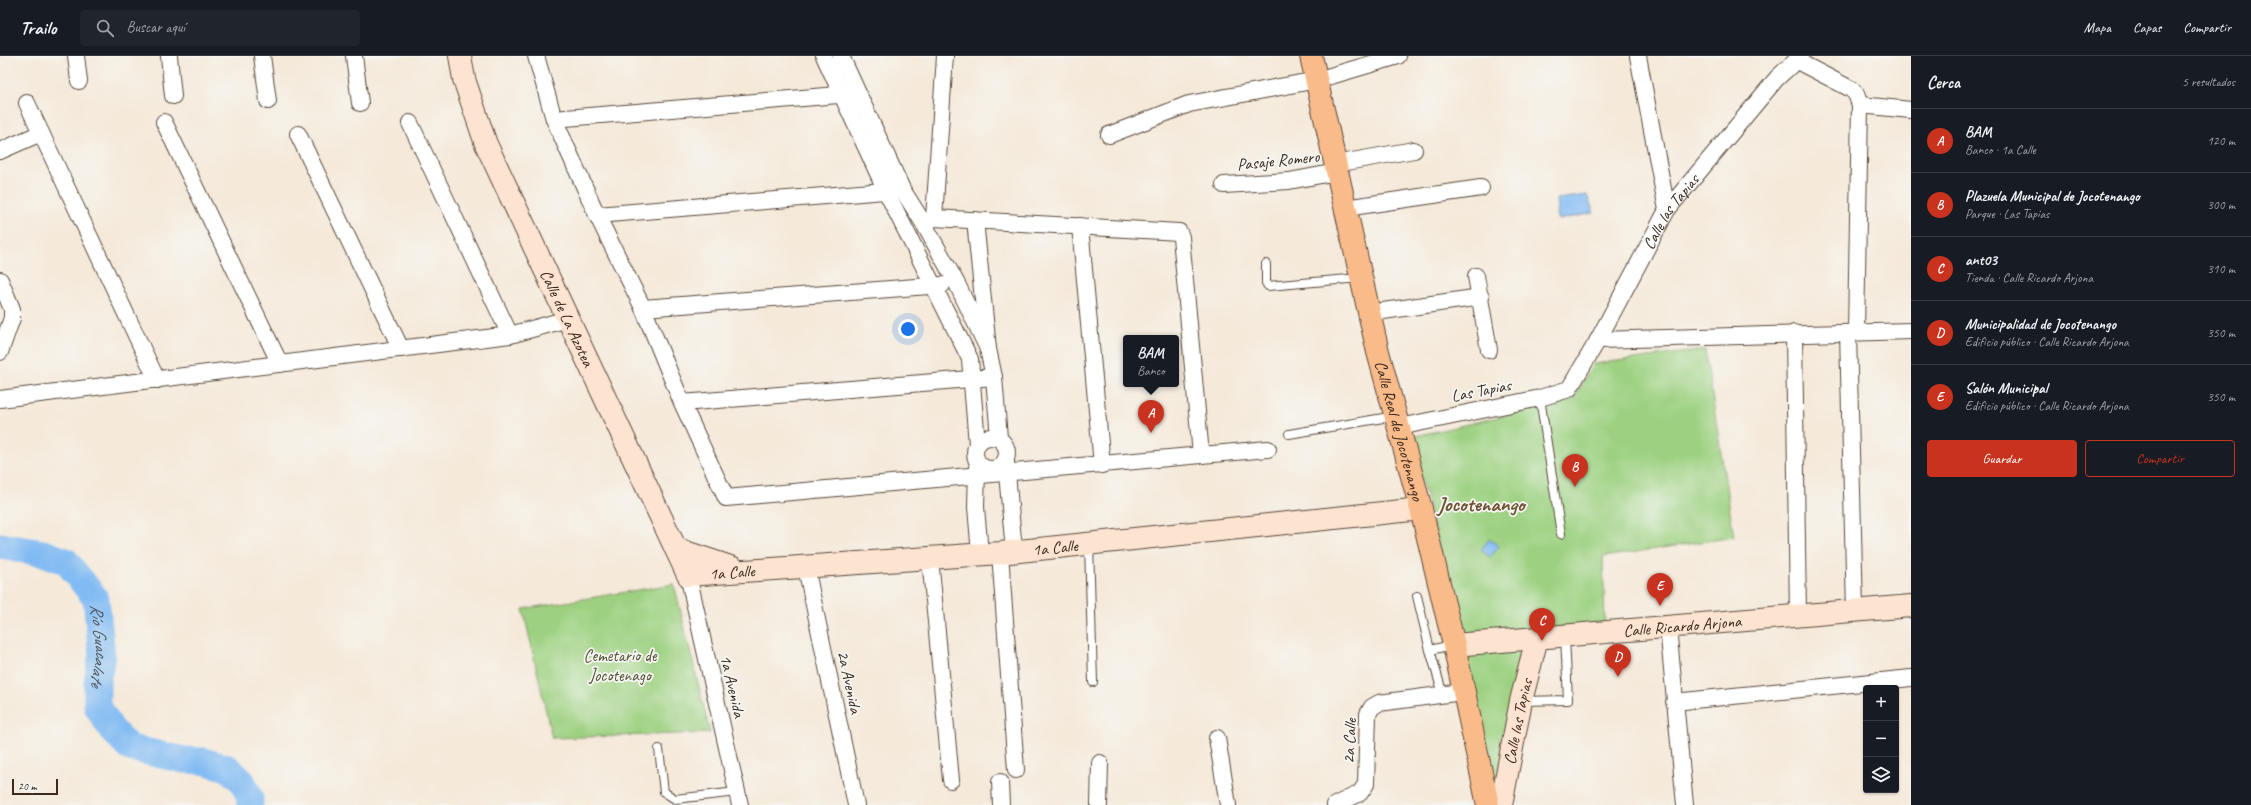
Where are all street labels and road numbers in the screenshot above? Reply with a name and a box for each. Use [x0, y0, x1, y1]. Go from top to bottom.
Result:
street label: Pasaje Romero [1236, 146, 1321, 175]
street label: Calle las Tapias [1638, 168, 1705, 253]
street label: Calle de La Azotea [535, 266, 599, 371]
street label: Calle Real de Jocotenango [1370, 358, 1429, 504]
street label: Las Tapias [1450, 374, 1515, 407]
street label: 1a Calle [1031, 535, 1080, 561]
street label: 1a Calle [709, 560, 757, 584]
street label: Calle Ricardo Arjona [1622, 610, 1744, 642]
street label: 2a Avenida [833, 649, 867, 717]
street label: 1a Avenida [715, 653, 750, 721]
street label: Calle las Tapias [1499, 675, 1538, 766]
street label: 2a Calle [1338, 716, 1361, 764]

